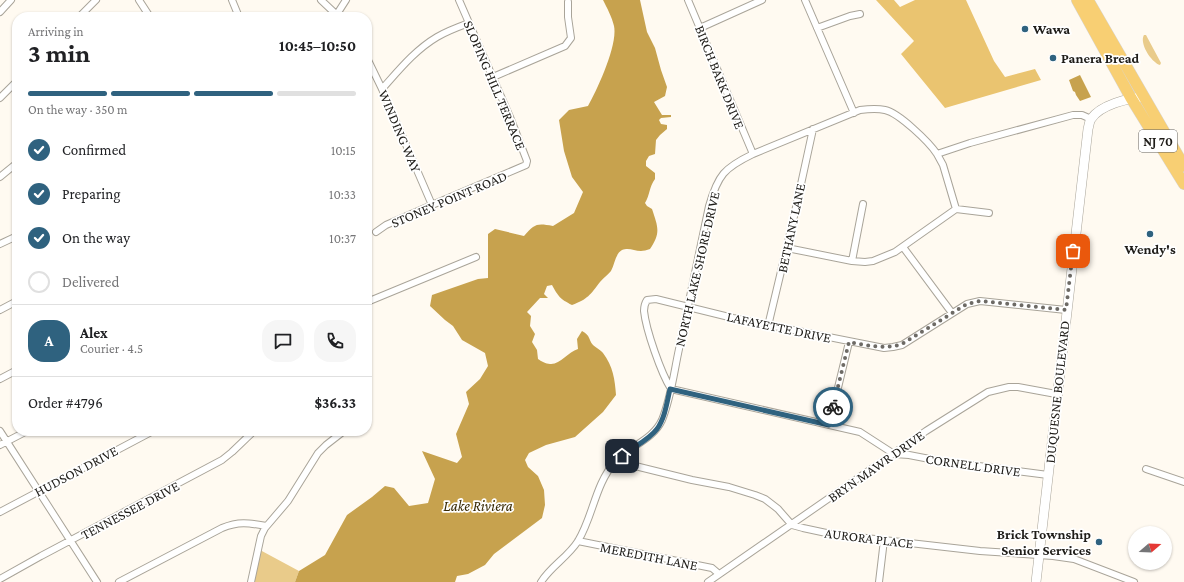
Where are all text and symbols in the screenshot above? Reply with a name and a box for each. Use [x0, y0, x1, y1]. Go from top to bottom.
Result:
street label: SLOPING HILL TERRACE [460, 18, 530, 152]
place label: Wawa [1032, 21, 1070, 37]
street label: BIRCH BARK DRIVE [692, 23, 748, 132]
text: Arriving in [28, 24, 84, 39]
marker: Wawa [1020, 24, 1030, 34]
text: 10:45–10:50 [279, 38, 356, 54]
text: 3 min [28, 39, 90, 68]
place label: Panera Bread [1061, 50, 1140, 66]
marker: Panera Bread [1048, 53, 1058, 63]
street label: WINDING WAY [375, 88, 425, 175]
text: On the way · 350 m [28, 102, 128, 117]
road number: NJ 70 [1139, 130, 1177, 152]
icon: check [28, 139, 50, 161]
text: Confirmed [62, 142, 126, 158]
text: 10:15 [331, 143, 356, 158]
street label: STONEY POINT ROAD [389, 167, 509, 231]
street label: BETHANY LANE [774, 181, 808, 274]
icon: check [28, 183, 50, 205]
text: Preparing [62, 186, 121, 202]
text: 10:33 [329, 187, 356, 202]
street label: NORTH LAKE SHORE DRIVE [671, 190, 723, 348]
icon: check [28, 227, 50, 249]
marker: Wendy's [1145, 229, 1155, 239]
text: On the way [62, 230, 130, 246]
text: 10:37 [329, 231, 356, 246]
pin [1056, 234, 1090, 268]
icon: bag [1062, 240, 1084, 262]
place label: Wendy's [1123, 241, 1176, 257]
text: Delivered [62, 274, 119, 290]
street label: LAFAYETTE DRIVE [725, 308, 833, 346]
button: chat [262, 320, 304, 362]
button: phone [314, 320, 356, 362]
street label: DUQUESNE BOULEVARD [1042, 320, 1072, 464]
text: Alex [80, 325, 108, 341]
text: A [45, 333, 53, 349]
text: Courier · 4.5 [80, 341, 143, 356]
courier [813, 387, 853, 427]
text: Order #4796 [28, 395, 103, 411]
text: $36.33 [314, 395, 356, 411]
icon: bike [822, 396, 844, 418]
street label: BRYN MAWR DRIVE [825, 427, 928, 505]
pin [605, 439, 639, 473]
street label: HUDSON DRIVE [32, 442, 121, 500]
icon: home [611, 445, 633, 467]
street label: CORNELL DRIVE [925, 450, 1022, 480]
street label: TENNESSEE DRIVE [78, 477, 182, 543]
water label: Lake Riviera [443, 498, 513, 514]
street label: AURORA PLACE [824, 525, 915, 551]
place label: Brick Township Senior Services [997, 526, 1091, 558]
north arrow [1128, 526, 1172, 570]
map controls [1128, 526, 1172, 570]
marker: Brick Township Senior Services [1094, 537, 1104, 547]
street label: MEREDITH LANE [599, 539, 700, 573]

